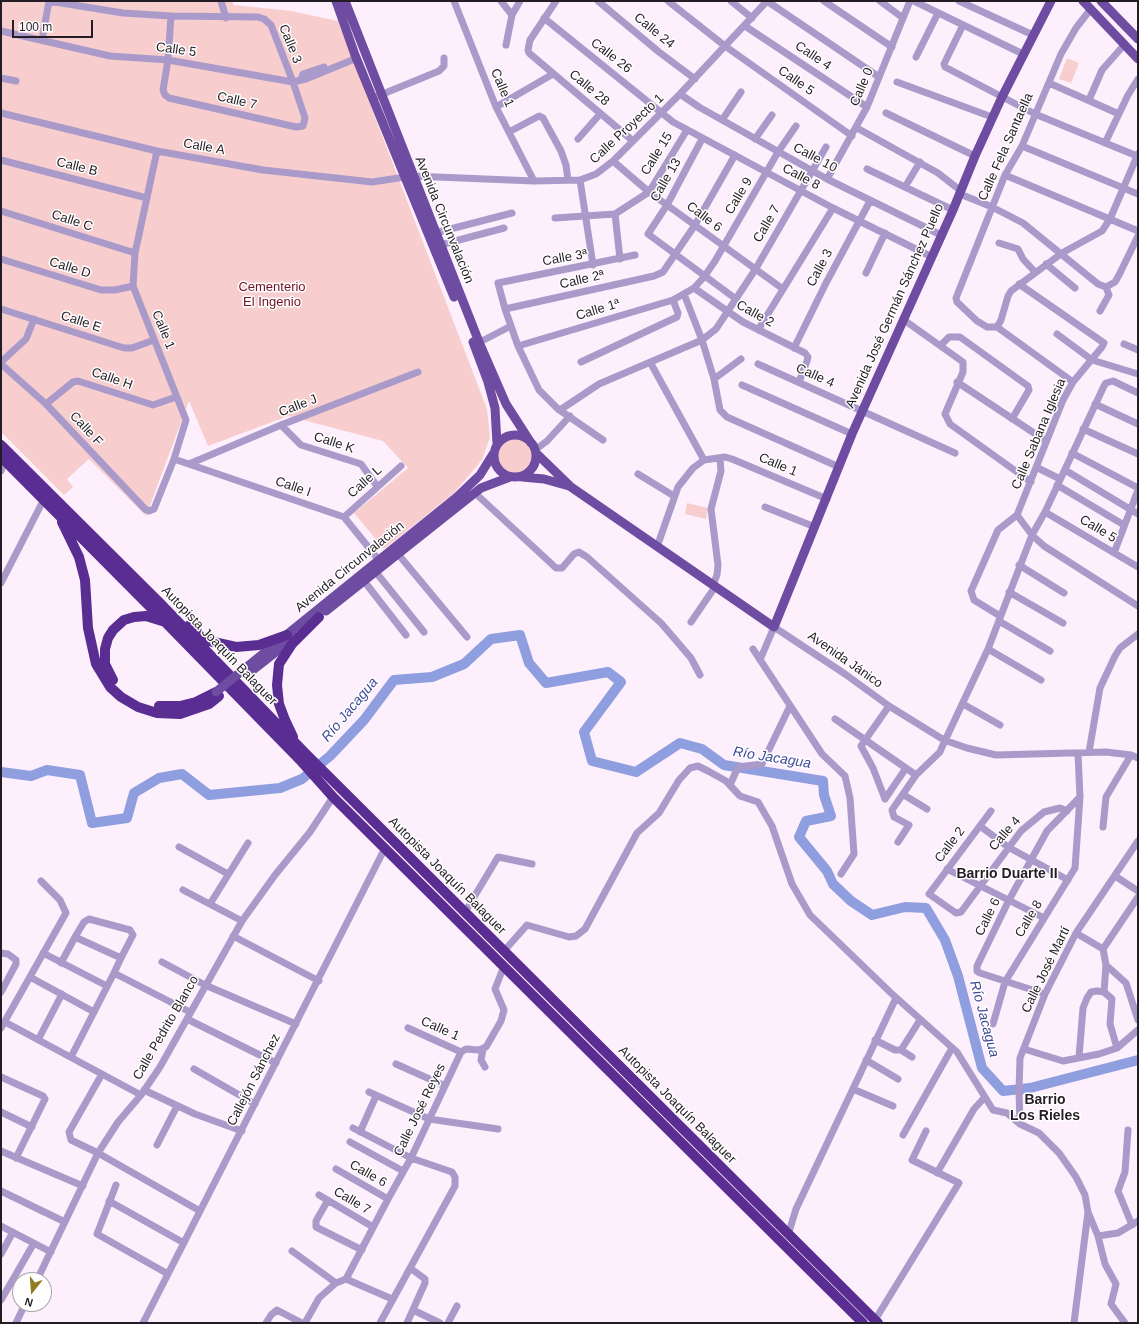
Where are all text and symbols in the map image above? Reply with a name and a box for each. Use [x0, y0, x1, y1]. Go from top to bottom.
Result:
street label: Calle 24 [631, 10, 677, 52]
scale bar [14, 12, 95, 38]
text: 100 m [19, 20, 52, 34]
street label: Calle 3 [275, 22, 305, 66]
street label: Calle 26 [587, 35, 635, 77]
street label: Calle 4 [792, 38, 834, 74]
street label: Calle 5 [155, 39, 197, 61]
street label: Calle 5 [775, 63, 817, 99]
street label: Calle 0 [847, 65, 877, 109]
street label: Calle 1 [487, 66, 517, 110]
street label: Calle 28 [566, 67, 612, 109]
street label: Calle 7 [216, 89, 258, 113]
street label: Calle Proyecto 1 [587, 91, 667, 167]
street label: Calle Fela Santaella [975, 91, 1037, 203]
street label: Calle 15 [638, 130, 676, 178]
street label: Calle A [182, 136, 226, 158]
street label: Calle 10 [790, 140, 840, 176]
street label: Calle B [55, 154, 99, 180]
street label: Avenida Circunvalación [411, 154, 477, 286]
street label: Calle 13 [647, 155, 685, 205]
street label: Calle 8 [779, 161, 823, 193]
street label: Calle 9 [722, 175, 756, 217]
street label: Calle 6 [683, 199, 725, 235]
street label: Avenida José Germán Sánchez Puello [843, 201, 947, 411]
street label: Calle 7 [750, 203, 784, 245]
street label: Calle C [49, 207, 95, 235]
street label: Calle 3ª [541, 246, 589, 270]
street label: Calle 3 [804, 246, 836, 290]
street label: Calle D [47, 254, 93, 282]
street label: Calle 2ª [558, 267, 606, 293]
park label: Cementerio El Ingenio [238, 279, 306, 310]
street label: Calle 1ª [574, 296, 622, 324]
street label: Calle 2 [734, 297, 776, 331]
street label: Calle E [59, 308, 103, 336]
street label: Calle 1 [148, 308, 178, 352]
street label: Calle 4 [793, 361, 837, 391]
street label: Calle H [89, 365, 135, 393]
street label: Calle Sabana Iglesia [1009, 376, 1069, 492]
street label: Calle J [277, 392, 319, 420]
street label: Calle F [66, 409, 106, 449]
street label: Calle K [312, 429, 356, 457]
street label: Calle 1 [756, 450, 800, 480]
street label: Calle L [345, 463, 385, 501]
street label: Calle I [273, 474, 313, 500]
street label: Calle 5 [1077, 512, 1119, 546]
street label: Avenida Circunvalación [292, 518, 408, 616]
street label: Autopista Joaquín Balaguer [158, 583, 280, 709]
street label: Avenida Jánico [805, 628, 885, 692]
water label: Río Jacagua [318, 674, 382, 746]
water label: Río Jacagua [732, 744, 812, 772]
street label: Autopista Joaquín Balaguer [385, 814, 509, 938]
street label: Calle 4 [986, 814, 1024, 854]
street label: Calle 2 [932, 824, 968, 866]
district label: Barrio Duarte II [956, 866, 1058, 882]
street label: Calle 6 [972, 895, 1004, 939]
street label: Calle 8 [1012, 898, 1046, 940]
street label: Calle José Martí [1018, 924, 1074, 1016]
street label: Calle Pedrito Blanco [130, 973, 202, 1083]
water label: Río Jacagua [966, 979, 1002, 1059]
street label: Calle 1 [418, 1014, 462, 1044]
street label: Callejón Sánchez [224, 1031, 284, 1129]
street label: Autopista Joaquín Balaguer [615, 1043, 739, 1167]
street label: Calle José Reyes [391, 1061, 449, 1159]
district label: Barrio Los Rieles [1010, 1092, 1080, 1124]
street label: Calle 6 [347, 1157, 389, 1191]
street label: Calle 7 [331, 1184, 373, 1218]
north arrow [12, 1272, 52, 1312]
text: N [23, 1296, 34, 1309]

